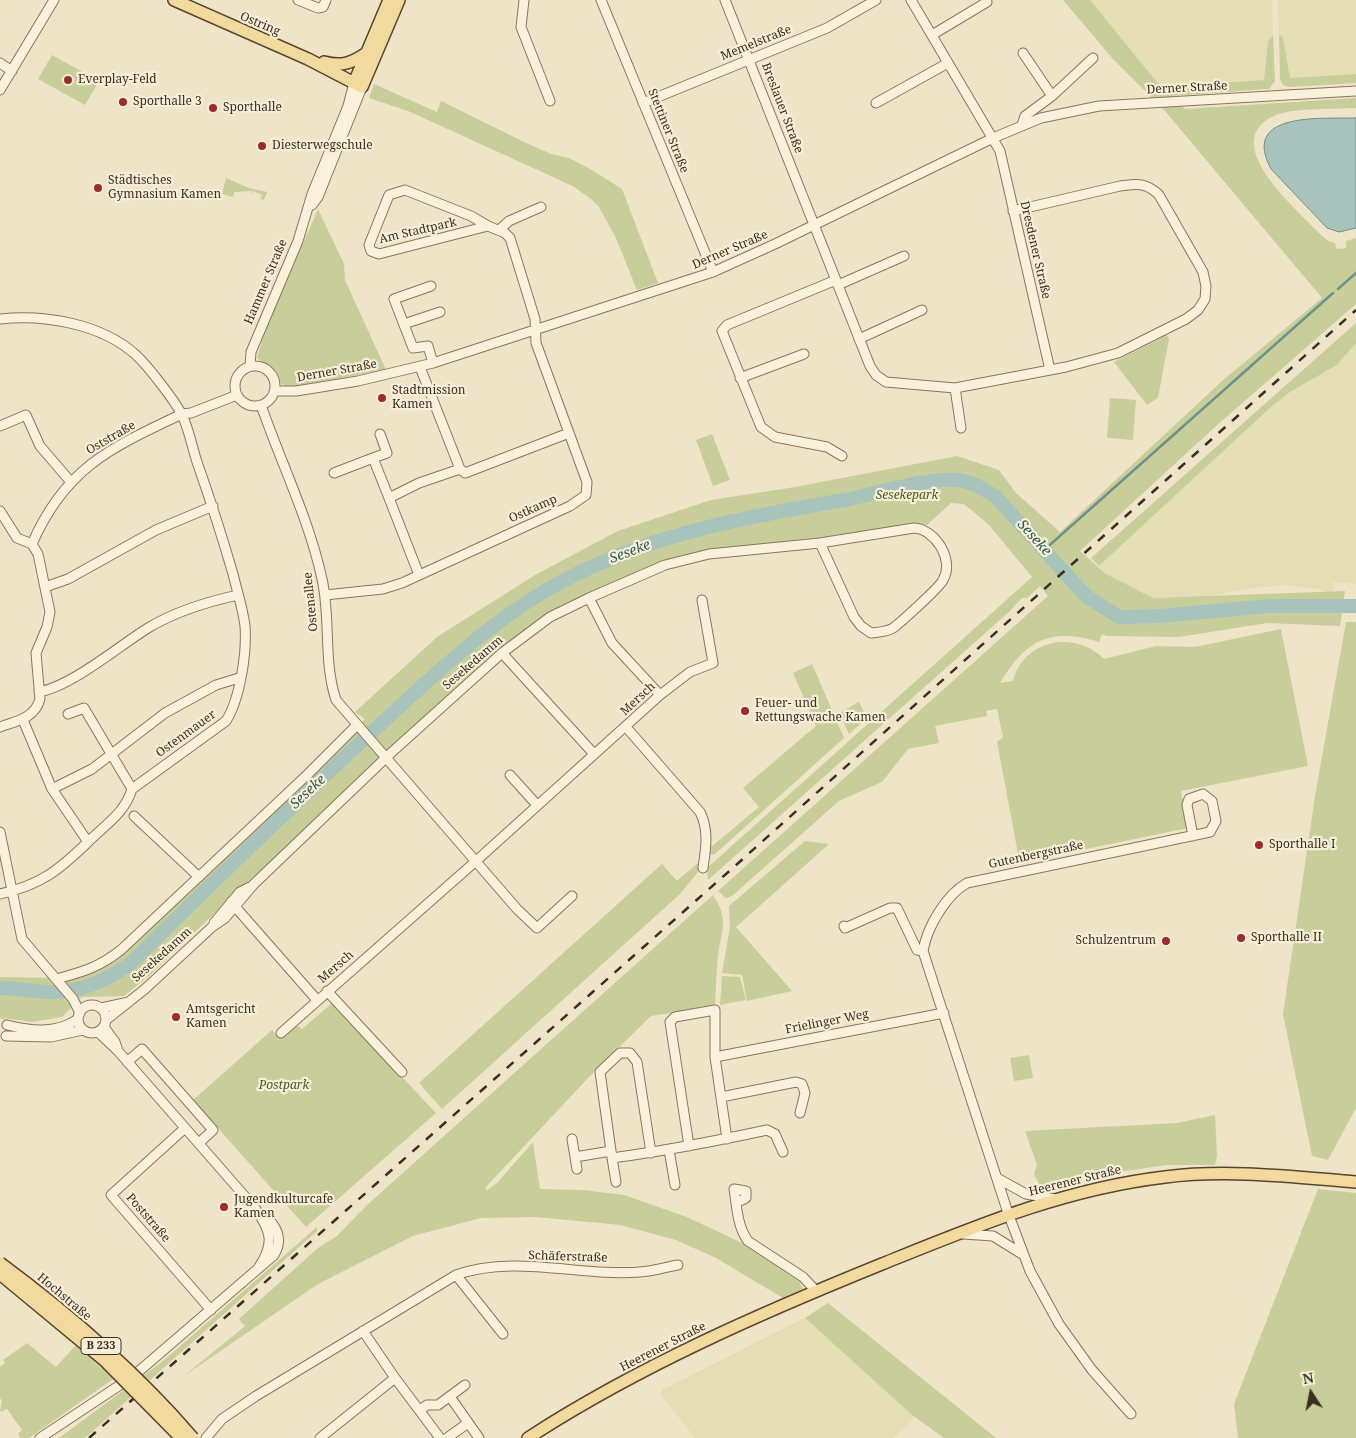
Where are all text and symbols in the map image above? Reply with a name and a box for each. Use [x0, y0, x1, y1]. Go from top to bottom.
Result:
street label: Ostring [238, 9, 282, 39]
street label: Memelstraße [718, 22, 794, 64]
street label: Breslauer Straße [758, 61, 806, 155]
place label: Everplay-Feld [78, 73, 157, 87]
marker: Everplay-Feld [62, 74, 74, 86]
street label: Derner Straße [1146, 79, 1228, 97]
street label: Stettiner Straße [645, 87, 691, 175]
place label: Sporthalle 3 [133, 95, 202, 109]
marker: Sporthalle 3 [117, 96, 129, 108]
place label: Sporthalle [223, 101, 282, 115]
marker: Sporthalle [207, 102, 219, 114]
place label: Diesterwegschule [272, 139, 373, 153]
marker: Diesterwegschule [256, 140, 268, 152]
place label: Städtisches Gymnasium Kamen [108, 174, 221, 202]
marker: Städtisches Gymnasium Kamen [92, 182, 104, 194]
street label: Dresdener Straße [1017, 200, 1053, 300]
street label: Am Stadtpark [378, 215, 458, 247]
street label: Derner Straße [690, 228, 770, 272]
street label: Hammer Straße [242, 237, 290, 327]
street label: Derner Straße [296, 357, 378, 385]
place label: Stadtmission Kamen [392, 384, 466, 412]
marker: Stadtmission Kamen [376, 392, 388, 404]
street label: Oststraße [84, 418, 138, 458]
park label: Sesekepark [876, 489, 938, 503]
street label: Ostkamp [507, 492, 559, 526]
water label: Seseke [1014, 517, 1054, 559]
water label: Seseke [607, 537, 653, 567]
street label: Ostenallee [301, 572, 321, 632]
street label: Sesekedamm [440, 633, 506, 693]
street label: Mersch [618, 679, 658, 719]
place label: Feuer- und Rettungswache Kamen [755, 697, 886, 725]
marker: Feuer- und Rettungswache Kamen [739, 705, 751, 717]
street label: Ostenmauer [153, 707, 219, 761]
water label: Seseke [287, 771, 329, 813]
street label: Gutenbergstraße [987, 838, 1085, 872]
place label: Sporthalle I [1269, 838, 1335, 852]
marker: Sporthalle I [1253, 839, 1265, 851]
street label: Sesekedamm [129, 925, 195, 985]
place label: Sporthalle II [1251, 931, 1322, 945]
marker: Sporthalle II [1235, 932, 1247, 944]
place label: Schulzentrum [1075, 934, 1156, 948]
marker: Schulzentrum [1160, 935, 1172, 947]
street label: Mersch [315, 948, 357, 986]
place label: Amtsgericht Kamen [186, 1003, 256, 1031]
street label: Frielinger Weg [784, 1007, 870, 1037]
marker: Amtsgericht Kamen [170, 1011, 182, 1023]
park label: Postpark [259, 1079, 309, 1093]
street label: Heerener Straße [1027, 1163, 1123, 1199]
street label: Poststraße [123, 1191, 173, 1245]
place label: Jugendkulturcafe Kamen [234, 1193, 333, 1221]
marker: Jugendkulturcafe Kamen [218, 1201, 230, 1213]
street label: Schäferstraße [528, 1248, 608, 1266]
street label: Hochstraße [34, 1270, 94, 1324]
street label: Heerener Straße [618, 1319, 708, 1375]
road number: B 233 [81, 1338, 121, 1354]
text: N [1301, 1367, 1315, 1388]
north arrow [1286, 1368, 1336, 1418]

